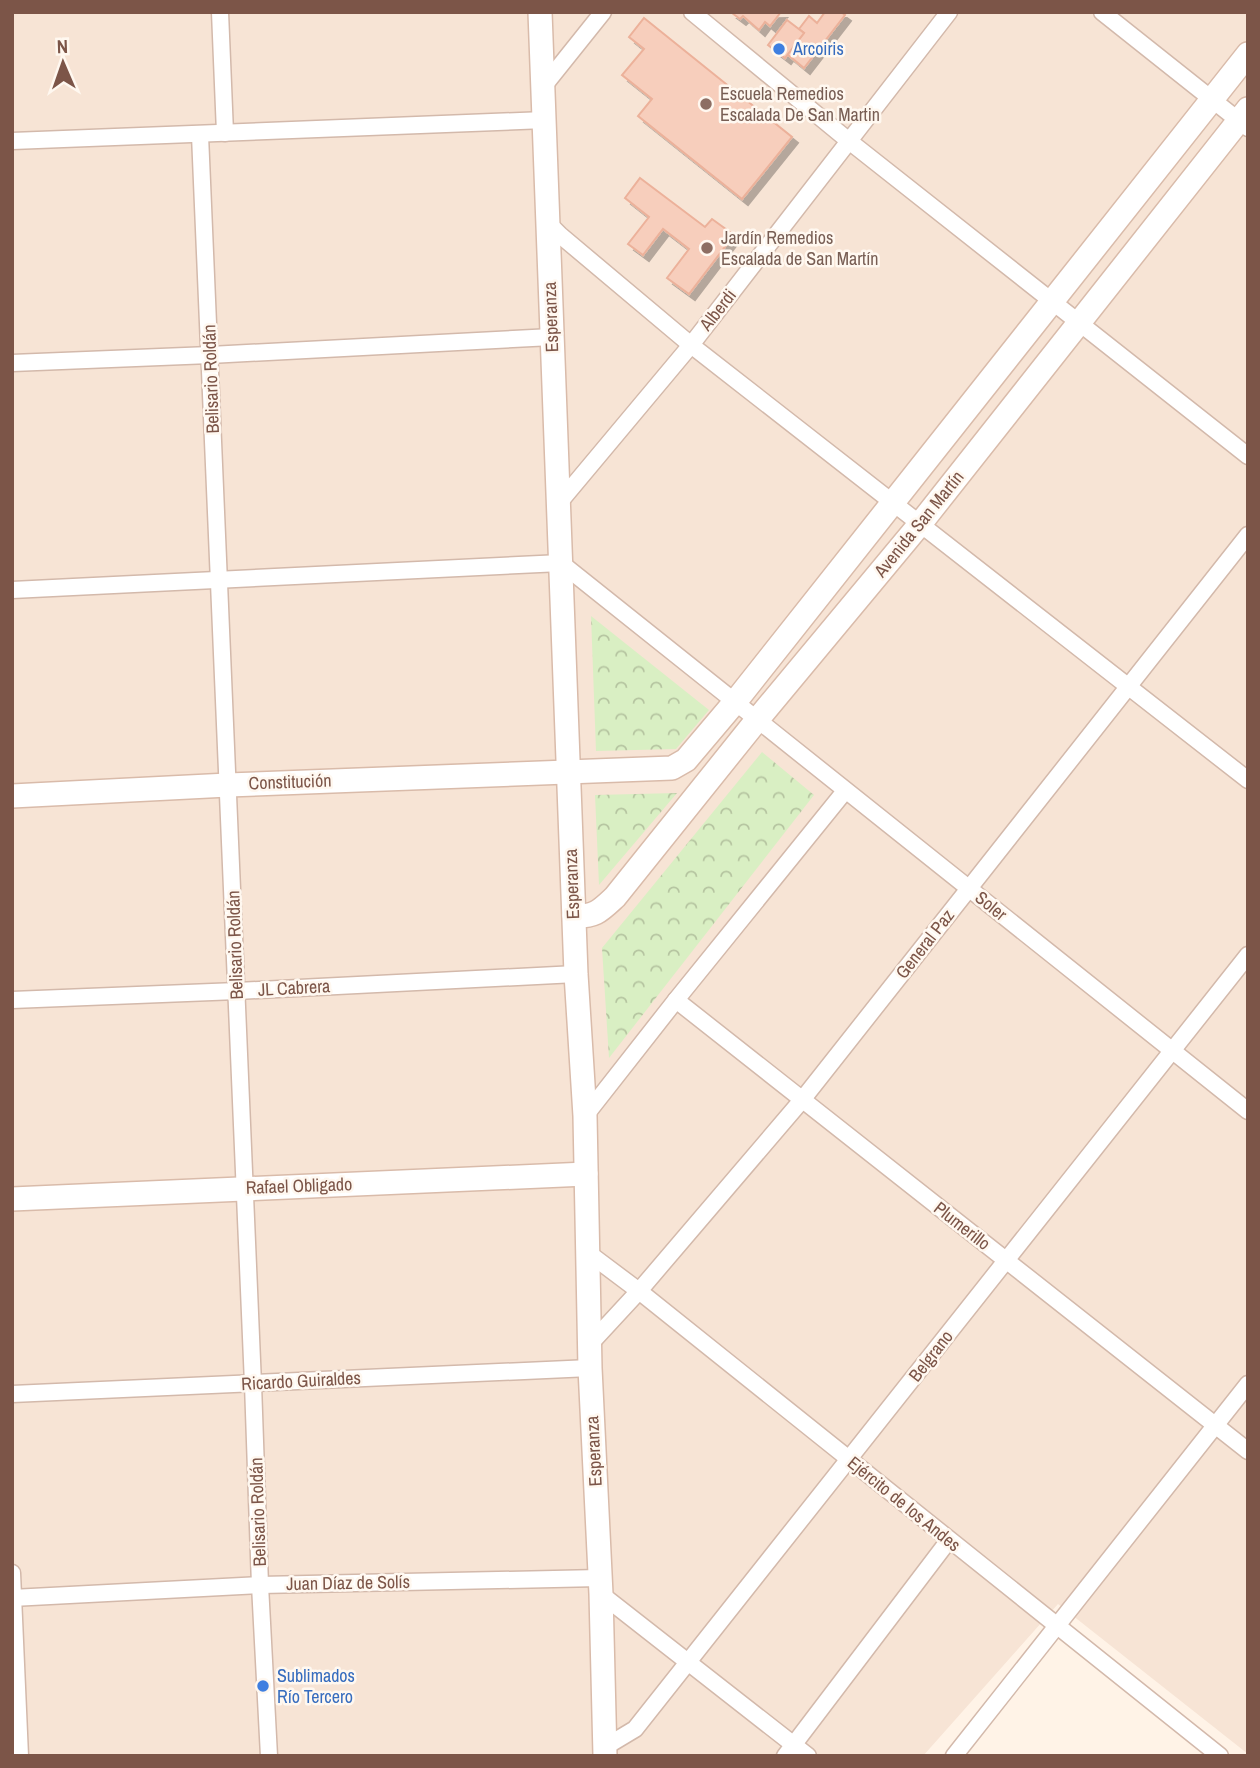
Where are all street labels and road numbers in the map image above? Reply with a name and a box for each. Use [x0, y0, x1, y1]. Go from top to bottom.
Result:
street label: Esperanza [537, 281, 564, 353]
street label: Alberdi [693, 284, 742, 337]
street label: Belisario Roldán [196, 324, 225, 434]
street label: Avenida San Martín [867, 465, 969, 583]
street label: Constitución [248, 768, 332, 795]
street label: Esperanza [558, 848, 585, 920]
street label: Soler [970, 885, 1013, 926]
street label: Belisario Roldán [220, 890, 249, 1000]
street label: General Paz [889, 904, 960, 984]
street label: JL Cabrera [257, 973, 331, 1002]
street label: Rafael Obligado [245, 1171, 353, 1200]
street label: Plumerillo [929, 1196, 996, 1256]
street label: Belgrano [903, 1325, 959, 1387]
street label: Ricardo Guiraldes [241, 1365, 361, 1396]
street label: Esperanza [579, 1415, 608, 1487]
street label: Ejército de los Andes [843, 1450, 966, 1557]
street label: Belisario Roldán [243, 1457, 272, 1567]
street label: Juan Díaz de Solís [286, 1569, 410, 1596]

